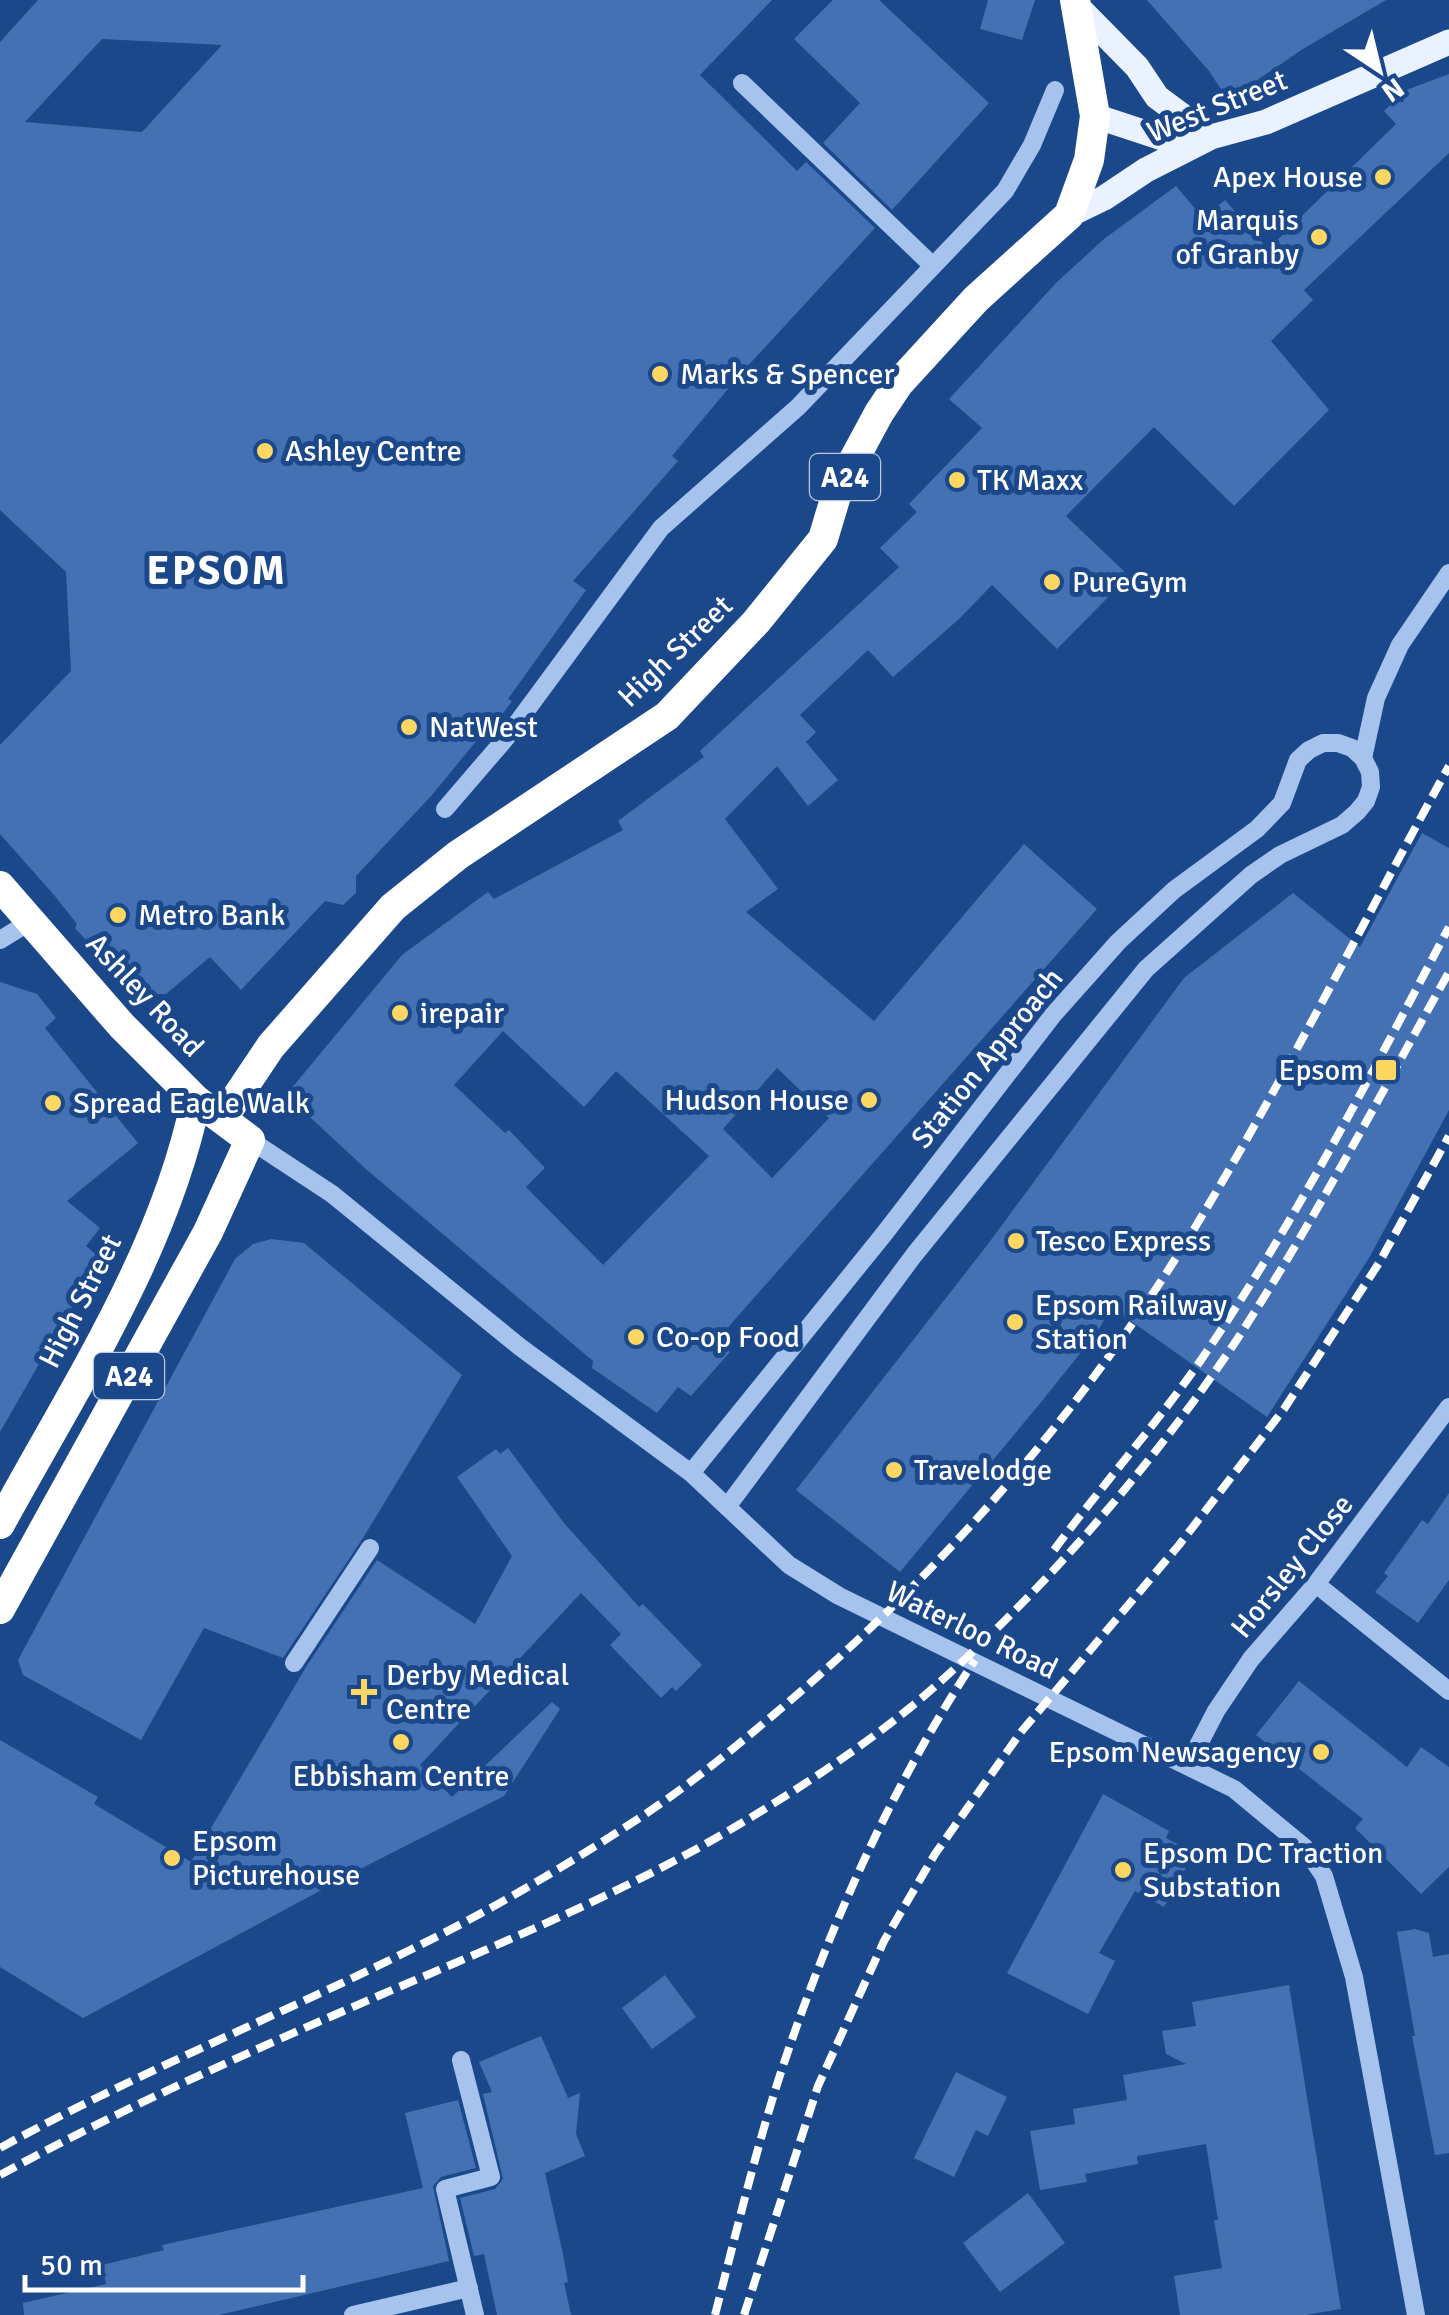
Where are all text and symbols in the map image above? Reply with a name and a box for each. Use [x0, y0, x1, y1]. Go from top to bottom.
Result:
north arrow [1329, 20, 1429, 120]
street label: West Street [1142, 62, 1293, 151]
text: N [1375, 70, 1410, 109]
place label: Apex House [1213, 159, 1363, 196]
marker: Apex House [1372, 166, 1394, 188]
place label: Marquis of Granby [1175, 202, 1299, 273]
marker: Marquis of Granby [1308, 226, 1330, 248]
place label: Marks & Spencer [680, 356, 895, 393]
marker: Marks & Spencer [649, 363, 671, 385]
place label: Ashley Centre [285, 433, 462, 470]
marker: Ashley Centre [254, 440, 276, 462]
road number: A24 [810, 454, 880, 500]
place label: TK Maxx [977, 462, 1083, 499]
marker: TK Maxx [946, 469, 968, 491]
district label: EPSOM [147, 546, 287, 596]
place label: PureGym [1072, 564, 1188, 601]
marker: PureGym [1041, 571, 1063, 593]
street label: High Street [610, 588, 740, 715]
place label: NatWest [429, 709, 538, 746]
marker: NatWest [398, 716, 420, 738]
place label: Metro Bank [138, 897, 285, 934]
marker: Metro Bank [107, 904, 129, 926]
street label: Ashley Road [78, 926, 211, 1065]
street label: Station Approach [903, 961, 1071, 1156]
place label: irepair [420, 995, 504, 1032]
marker: irepair [389, 1002, 411, 1024]
place label: Epsom [1278, 1052, 1364, 1089]
marker: Epsom [1373, 1057, 1399, 1083]
place label: Hudson House [664, 1082, 849, 1119]
place label: Spread Eagle Walk [73, 1085, 310, 1122]
marker: Hudson House [858, 1089, 880, 1111]
marker: Spread Eagle Walk [42, 1092, 64, 1114]
place label: Tesco Express [1036, 1223, 1211, 1260]
street label: High Street [31, 1228, 130, 1374]
marker: Tesco Express [1005, 1230, 1027, 1252]
place label: Epsom Railway Station [1035, 1287, 1227, 1358]
marker: Epsom Railway Station [1004, 1311, 1026, 1333]
place label: Co-op Food [656, 1319, 800, 1356]
marker: Co-op Food [625, 1326, 647, 1348]
road number: A24 [94, 1353, 164, 1399]
place label: Travelodge [914, 1452, 1052, 1489]
marker: Travelodge [883, 1459, 905, 1481]
street label: Horsley Close [1223, 1487, 1362, 1646]
street label: Waterloo Road [880, 1573, 1064, 1688]
place label: Derby Medical Centre [386, 1657, 569, 1728]
marker: Derby Medical Centre [351, 1679, 377, 1705]
marker: Ebbisham Centre [390, 1731, 412, 1753]
place label: Epsom Newsagency [1049, 1734, 1301, 1771]
marker: Epsom Newsagency [1310, 1741, 1332, 1763]
place label: Ebbisham Centre [292, 1758, 510, 1795]
place label: Epsom Picturehouse [192, 1823, 360, 1894]
place label: Epsom DC Traction Substation [1143, 1835, 1383, 1906]
marker: Epsom Picturehouse [161, 1847, 183, 1869]
marker: Epsom DC Traction Substation [1112, 1859, 1134, 1881]
scale bar [25, 2230, 302, 2292]
text: 50 m [40, 2247, 103, 2284]

